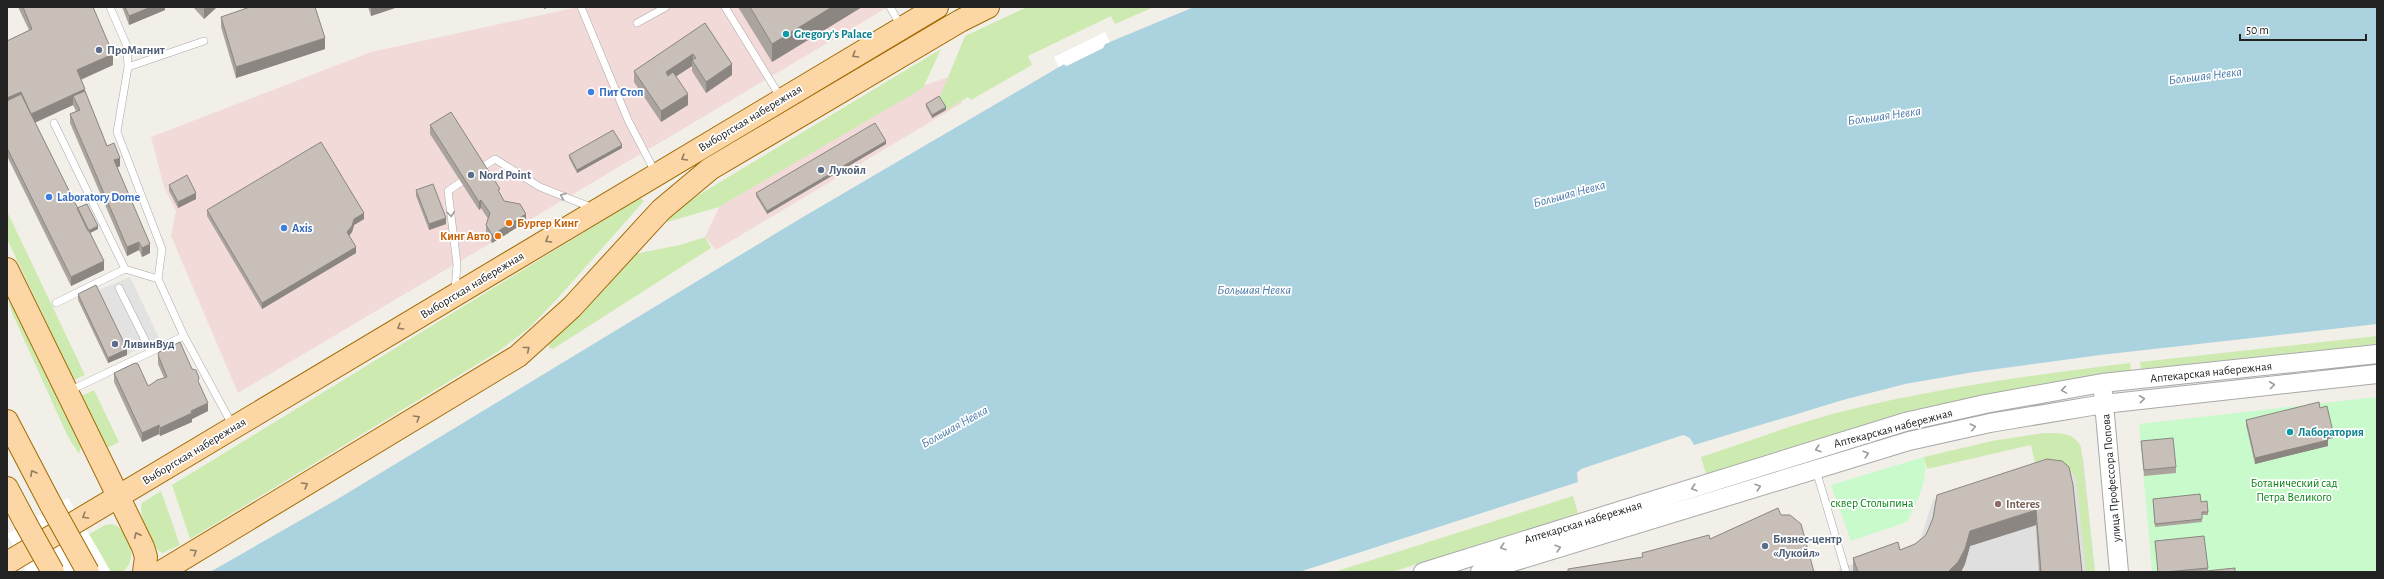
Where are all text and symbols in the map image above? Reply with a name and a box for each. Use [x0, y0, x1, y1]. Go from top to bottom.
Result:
scale bar [2240, 16, 2366, 42]
text: 50 m [2246, 24, 2269, 36]
place label: Gregory's Palace [794, 28, 873, 41]
marker: Gregory's Palace [781, 29, 791, 39]
place label: ПроМагнит [107, 44, 165, 56]
marker: ПроМагнит [94, 45, 104, 55]
one-way arrow [852, 51, 859, 58]
water label: Большая Невка [2168, 65, 2243, 87]
street label: Выборгская набережная [696, 82, 804, 154]
place label: Пит Стоп [599, 86, 643, 98]
marker: Пит Стоп [586, 87, 596, 97]
water label: Большая Невка [1847, 105, 1922, 128]
one-way arrow [681, 153, 688, 161]
place label: Лукойл [829, 164, 866, 177]
marker: Лукойл [816, 165, 826, 175]
place label: Nord Point [479, 169, 531, 181]
marker: Nord Point [466, 170, 476, 180]
water label: Большая Невка [1532, 178, 1607, 210]
place label: Laboratory Dome [57, 191, 141, 204]
marker: Laboratory Dome [44, 192, 54, 202]
one-way arrow [559, 193, 566, 201]
one-way arrow [446, 211, 455, 217]
place label: Бургер Кинг [517, 217, 579, 230]
marker: Бургер Кинг [504, 218, 514, 228]
place label: Axis [292, 222, 313, 234]
marker: Axis [279, 223, 289, 233]
place label: Кинг Авто [440, 230, 490, 242]
marker: Кинг Авто [493, 231, 503, 241]
one-way arrow [545, 235, 552, 242]
street label: Выборгская набережная [418, 249, 526, 321]
water label: Большая Невка [1217, 284, 1291, 297]
one-way arrow [397, 322, 404, 330]
place label: ЛивинВуд [123, 338, 175, 351]
marker: ЛивинВуд [110, 339, 120, 349]
one-way arrow [522, 347, 530, 354]
street label: Аптекарская набережная [2149, 360, 2273, 384]
one-way arrow [2269, 381, 2275, 390]
one-way arrow [2061, 385, 2067, 394]
one-way arrow [2139, 395, 2146, 404]
water label: Большая Невка [919, 403, 991, 451]
street label: Аптекарская набережная [1832, 406, 1954, 450]
street label: улица Профессора Попова [2099, 413, 2124, 544]
street label: Выборгская набережная [140, 415, 248, 487]
one-way arrow [413, 415, 420, 423]
one-way arrow [1970, 423, 1976, 431]
place label: Лаборатория [2298, 426, 2364, 438]
marker: Лаборатория [2285, 427, 2295, 437]
one-way arrow [1815, 444, 1822, 453]
one-way arrow [1863, 450, 1870, 459]
one-way arrow [31, 470, 38, 477]
park label: Ботанический сад Петра Великого [2250, 477, 2338, 503]
one-way arrow [301, 482, 308, 489]
one-way arrow [1691, 483, 1698, 492]
one-way arrow [1754, 483, 1761, 492]
park label: сквер Столыпина [1831, 497, 1914, 509]
street label: Аптекарская набережная [1523, 498, 1643, 546]
place label: Interes [2006, 498, 2040, 510]
marker: Interes [1993, 499, 2003, 509]
one-way arrow [82, 512, 89, 519]
one-way arrow [134, 532, 142, 539]
place label: Бизнес-центр «Лукойл» [1773, 533, 1842, 560]
marker: Бизнес-центр «Лукойл» [1760, 541, 1770, 551]
one-way arrow [1500, 542, 1507, 551]
one-way arrow [1554, 544, 1561, 553]
one-way arrow [190, 549, 197, 556]

